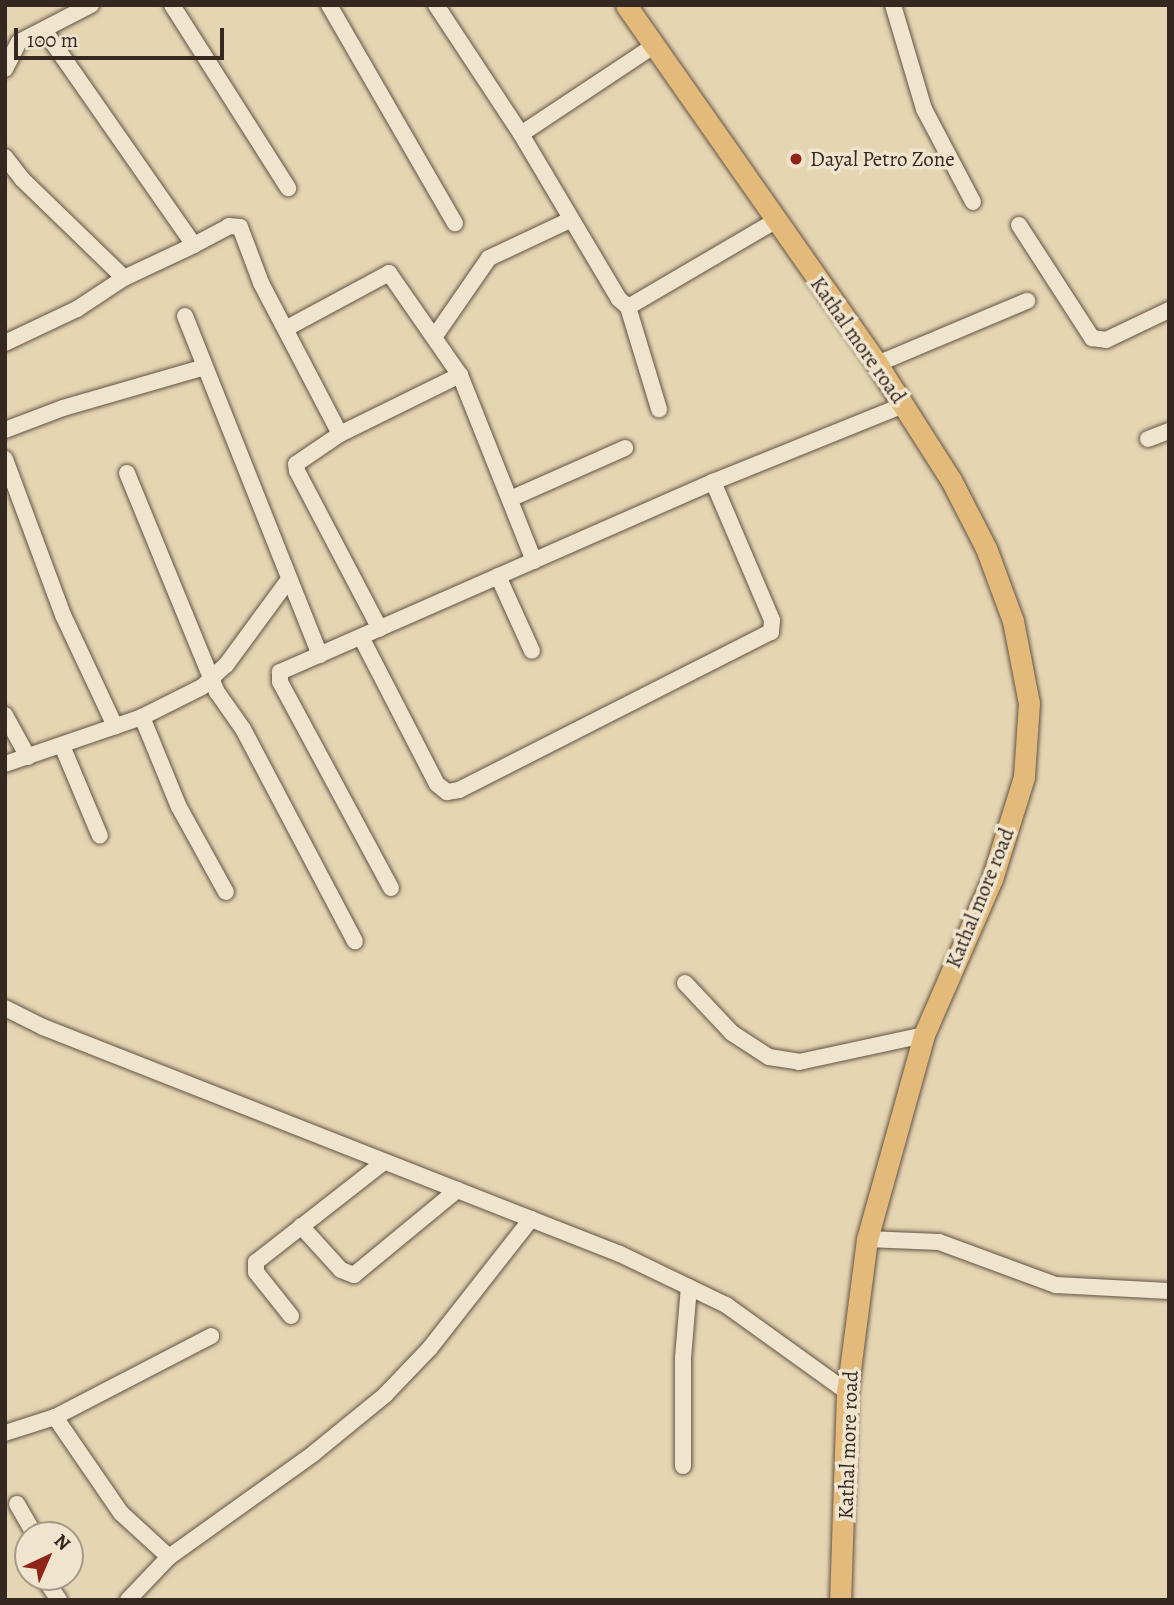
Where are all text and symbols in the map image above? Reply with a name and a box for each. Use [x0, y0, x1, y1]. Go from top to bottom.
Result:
scale bar [18, 14, 228, 58]
text: 100 m [27, 26, 78, 54]
place label: Dayal Petro Zone [810, 146, 955, 172]
marker: Dayal Petro Zone [788, 151, 804, 167]
street label: Kathal more road [805, 272, 911, 408]
street label: Kathal more road [940, 824, 1020, 972]
street label: Kathal more road [833, 1370, 863, 1520]
north arrow [14, 1521, 84, 1591]
text: N [48, 1528, 76, 1556]

